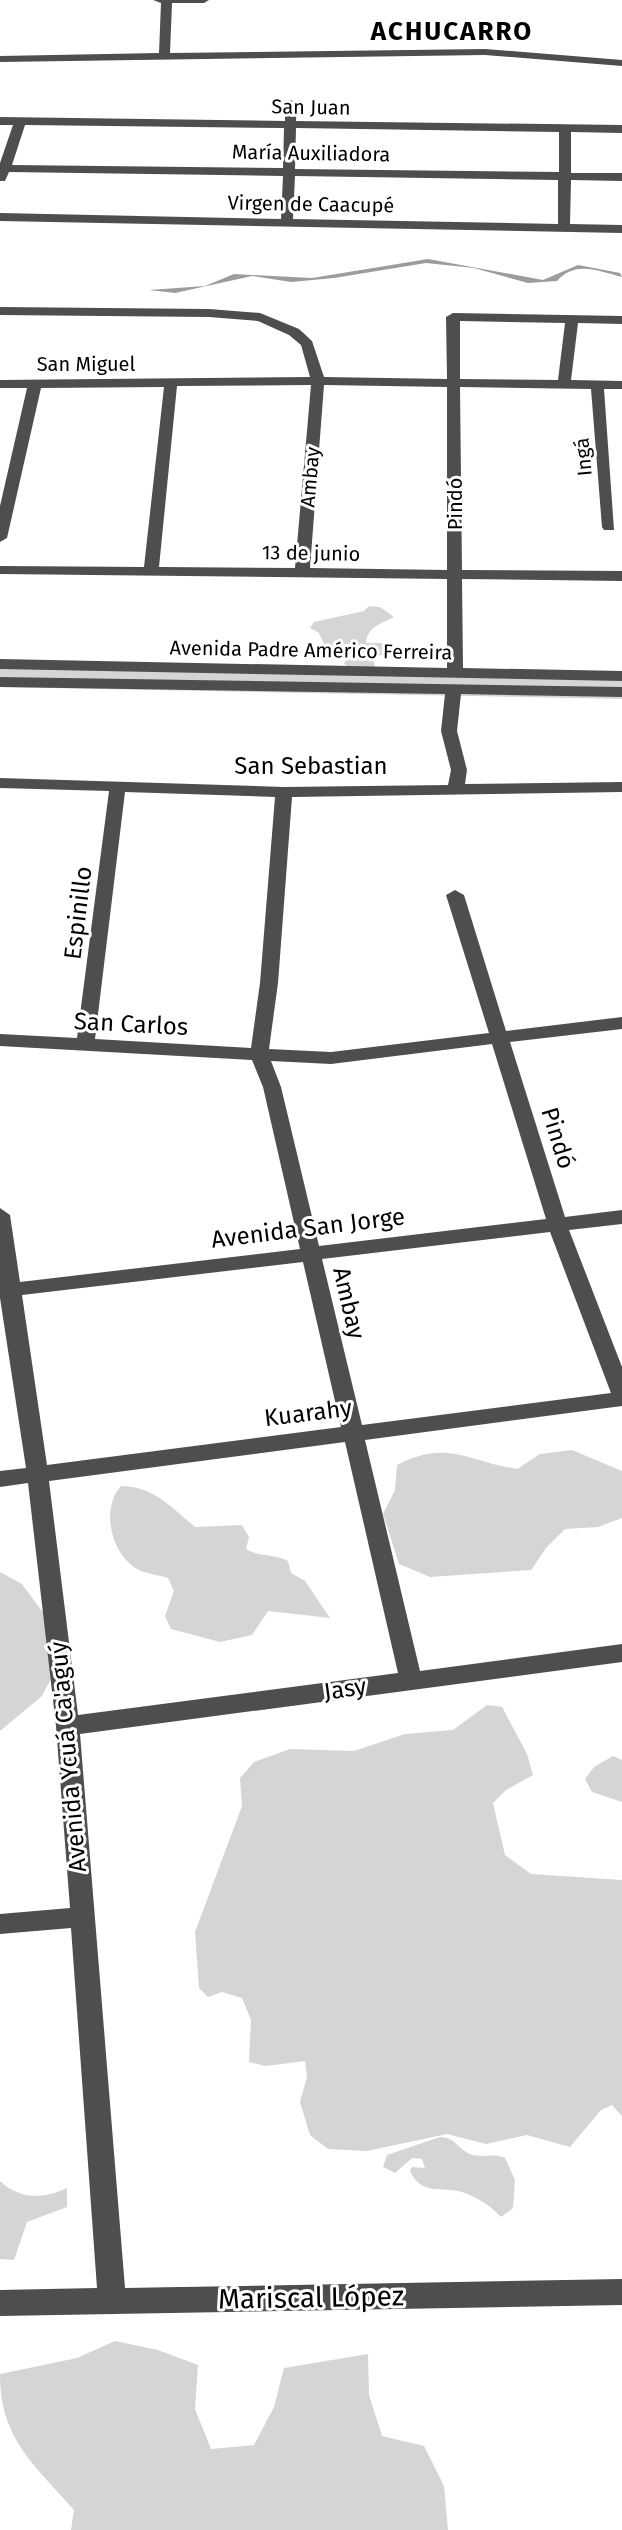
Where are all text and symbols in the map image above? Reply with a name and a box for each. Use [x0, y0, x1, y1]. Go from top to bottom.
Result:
district label: ACHUCARRO [370, 16, 533, 47]
street label: San Juan [271, 94, 351, 120]
street label: María Auxiliadora [232, 140, 390, 166]
street label: Virgen de Caacupé [227, 191, 395, 217]
street label: San Miguel [37, 352, 135, 376]
street label: Ingá [569, 437, 597, 477]
street label: Ambay [295, 446, 325, 508]
street label: Pindó [443, 478, 467, 530]
street label: 13 de junio [262, 540, 360, 566]
street label: Avenida Padre Américo Ferreira [170, 636, 452, 664]
street label: San Sebastian [234, 752, 388, 780]
street label: Espinillo [58, 865, 98, 961]
street label: San Carlos [73, 1007, 189, 1041]
street label: Pindó [535, 1104, 581, 1172]
street label: Avenida San Jorge [209, 1202, 407, 1254]
street label: Ambay [327, 1264, 371, 1342]
street label: Kuarahy [263, 1394, 354, 1432]
street label: Avenida Ycuá Ca'aguý [44, 1640, 92, 1873]
street label: Jasy [322, 1672, 368, 1706]
street label: Mariscal López [218, 2279, 404, 2316]

